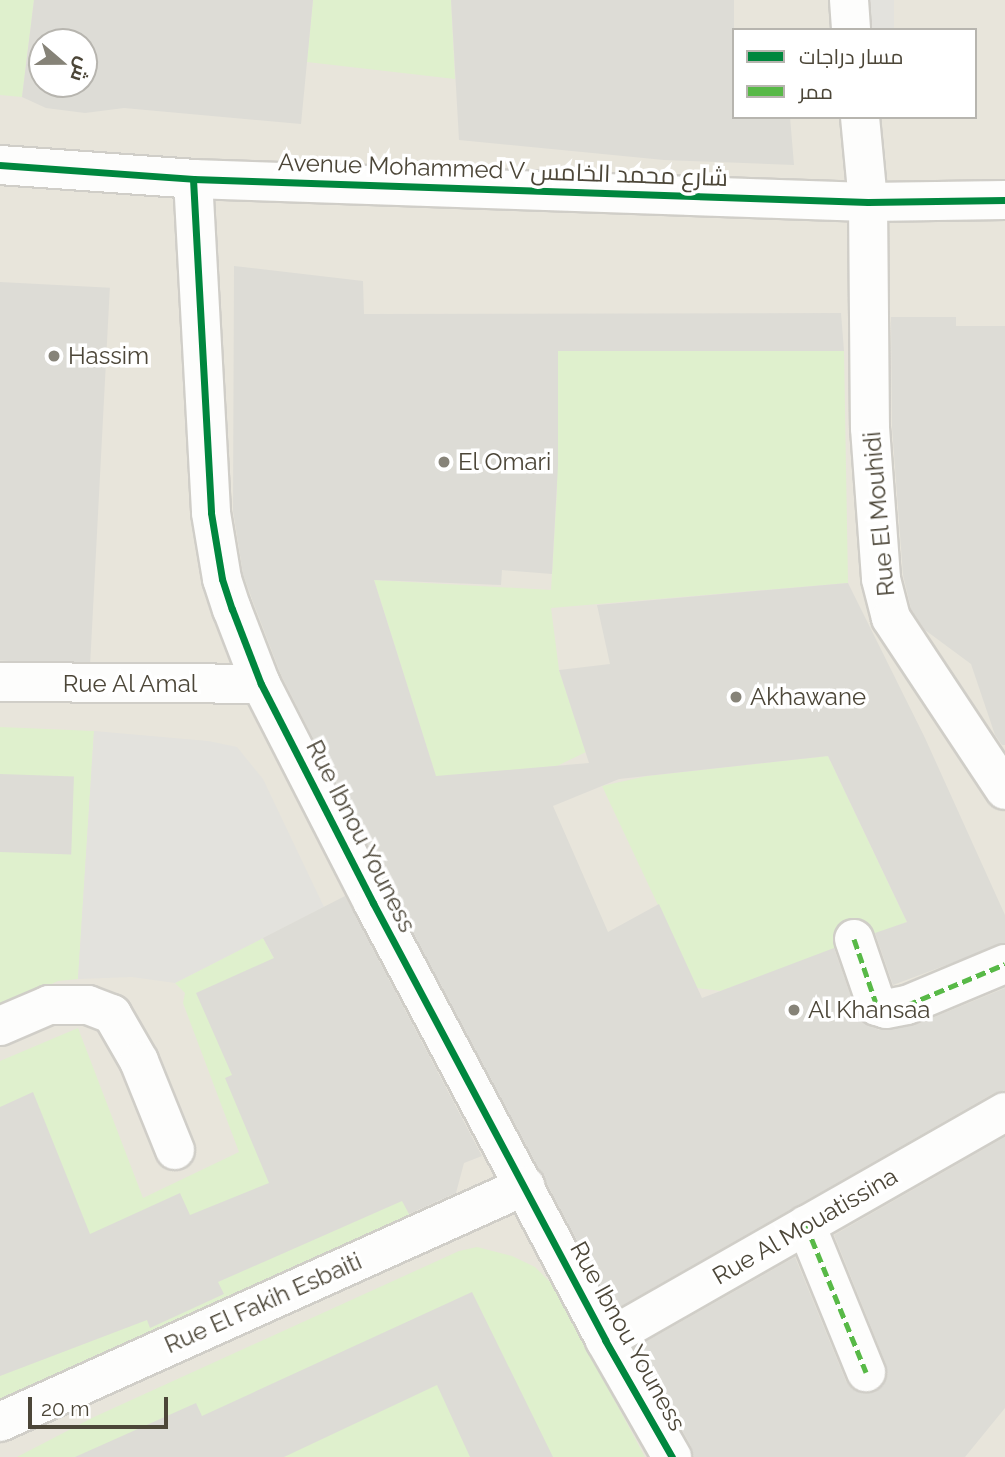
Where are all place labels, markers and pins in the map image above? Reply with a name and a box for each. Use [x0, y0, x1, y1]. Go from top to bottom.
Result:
place label: Hassim [68, 342, 149, 370]
marker: Hassim [46, 348, 62, 364]
place label: El Omari [458, 448, 552, 476]
marker: El Omari [436, 454, 452, 470]
place label: Akhawane [750, 683, 866, 711]
marker: Akhawane [728, 689, 744, 705]
place label: Al Khansaa [808, 996, 931, 1024]
marker: Al Khansaa [786, 1002, 802, 1018]

